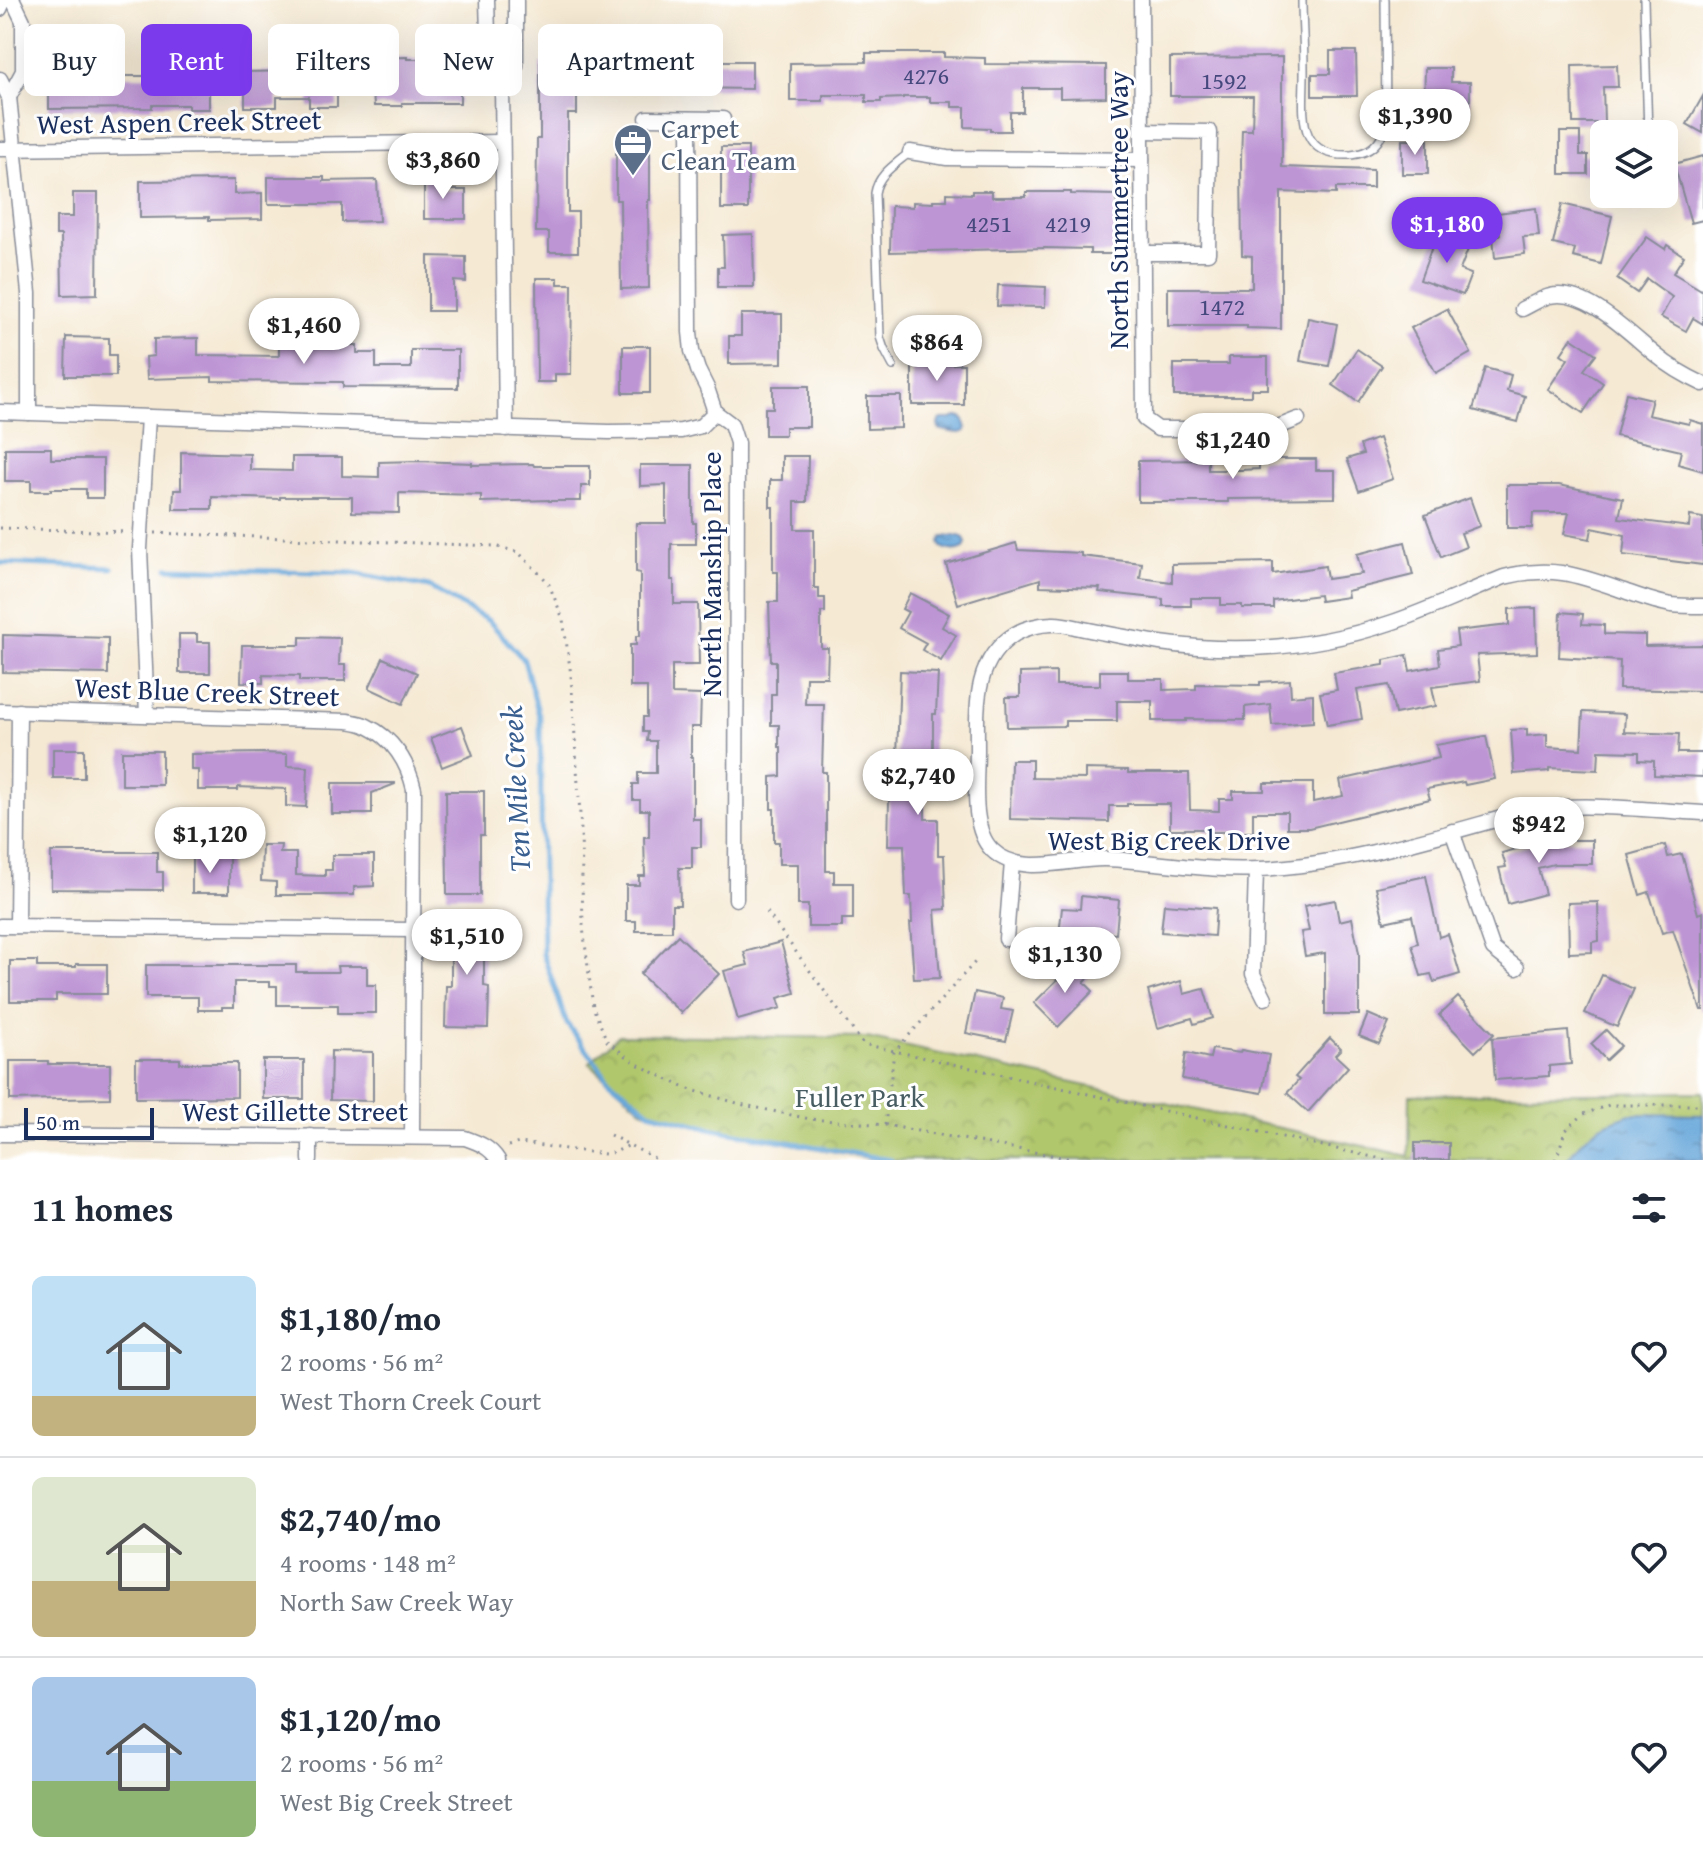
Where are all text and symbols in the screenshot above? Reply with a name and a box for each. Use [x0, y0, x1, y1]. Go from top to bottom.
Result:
chip: Buy [24, 24, 125, 96]
chip: Rent [141, 24, 252, 96]
chip: Filters [268, 24, 399, 96]
chip: New [415, 24, 522, 96]
chip: Apartment [538, 24, 723, 96]
house number: 4276 [903, 58, 949, 93]
house number: 1592 [1201, 63, 1247, 98]
street label: North Summertree Way [1097, 71, 1138, 349]
pin: $1,390 [1350, 89, 1480, 157]
text: $1,390 [1378, 95, 1452, 134]
street label: West Aspen Creek Street [36, 98, 322, 144]
place label: Carpet Clean Team [661, 107, 796, 180]
map controls [1590, 120, 1678, 208]
button: layers [1590, 120, 1678, 208]
office icon: Carpet Clean Team [612, 122, 654, 177]
pin: $3,860 [378, 133, 508, 201]
text: $3,860 [406, 139, 480, 178]
pin: $1,180 [1382, 197, 1512, 265]
text: $1,180 [1410, 203, 1484, 242]
house number: 4251 [966, 206, 1012, 241]
house number: 4219 [1045, 206, 1091, 241]
house number: 1472 [1199, 289, 1245, 324]
pin: $1,460 [239, 298, 369, 366]
text: $1,460 [267, 304, 341, 343]
pin: $864 [890, 315, 984, 383]
text: $864 [910, 321, 964, 360]
pin: $1,240 [1168, 413, 1298, 481]
text: $1,240 [1196, 419, 1270, 458]
street label: North Manship Place [690, 451, 731, 697]
street label: West Blue Creek Street [74, 666, 340, 716]
water label: Ten Mile Creek [489, 704, 541, 873]
pin: $2,740 [853, 749, 983, 817]
text: $2,740 [881, 755, 955, 794]
pin: $942 [1492, 797, 1586, 865]
text: $942 [1512, 803, 1566, 842]
pin: $1,120 [145, 807, 275, 875]
text: $1,120 [173, 813, 247, 852]
street label: West Big Creek Drive [1048, 819, 1290, 860]
pin: $1,510 [402, 909, 532, 977]
text: $1,510 [430, 915, 504, 954]
pin: $1,130 [1000, 927, 1130, 995]
text: $1,130 [1028, 933, 1102, 972]
park label: Fuller Park [795, 1076, 925, 1117]
street label: West Gillette Street [182, 1090, 408, 1131]
scale bar [24, 1104, 154, 1140]
text: 50 m [36, 1106, 80, 1138]
text: 11 homes [32, 1184, 173, 1233]
icon: filters [1627, 1186, 1671, 1230]
text: $1,180/mo [280, 1293, 441, 1342]
icon: home [96, 1308, 192, 1404]
icon: heart [1627, 1334, 1671, 1378]
text: 2 rooms · 56 m² [280, 1342, 443, 1381]
text: West Thorn Creek Court [280, 1381, 541, 1420]
text: $2,740/mo [280, 1494, 441, 1543]
icon: home [96, 1509, 192, 1605]
icon: heart [1627, 1535, 1671, 1579]
text: 4 rooms · 148 m² [280, 1543, 456, 1582]
text: North Saw Creek Way [280, 1582, 513, 1621]
text: $1,120/mo [280, 1694, 441, 1743]
icon: home [96, 1709, 192, 1805]
icon: heart [1627, 1735, 1671, 1779]
text: 2 rooms · 56 m² [280, 1743, 443, 1782]
text: West Big Creek Street [280, 1782, 513, 1821]

